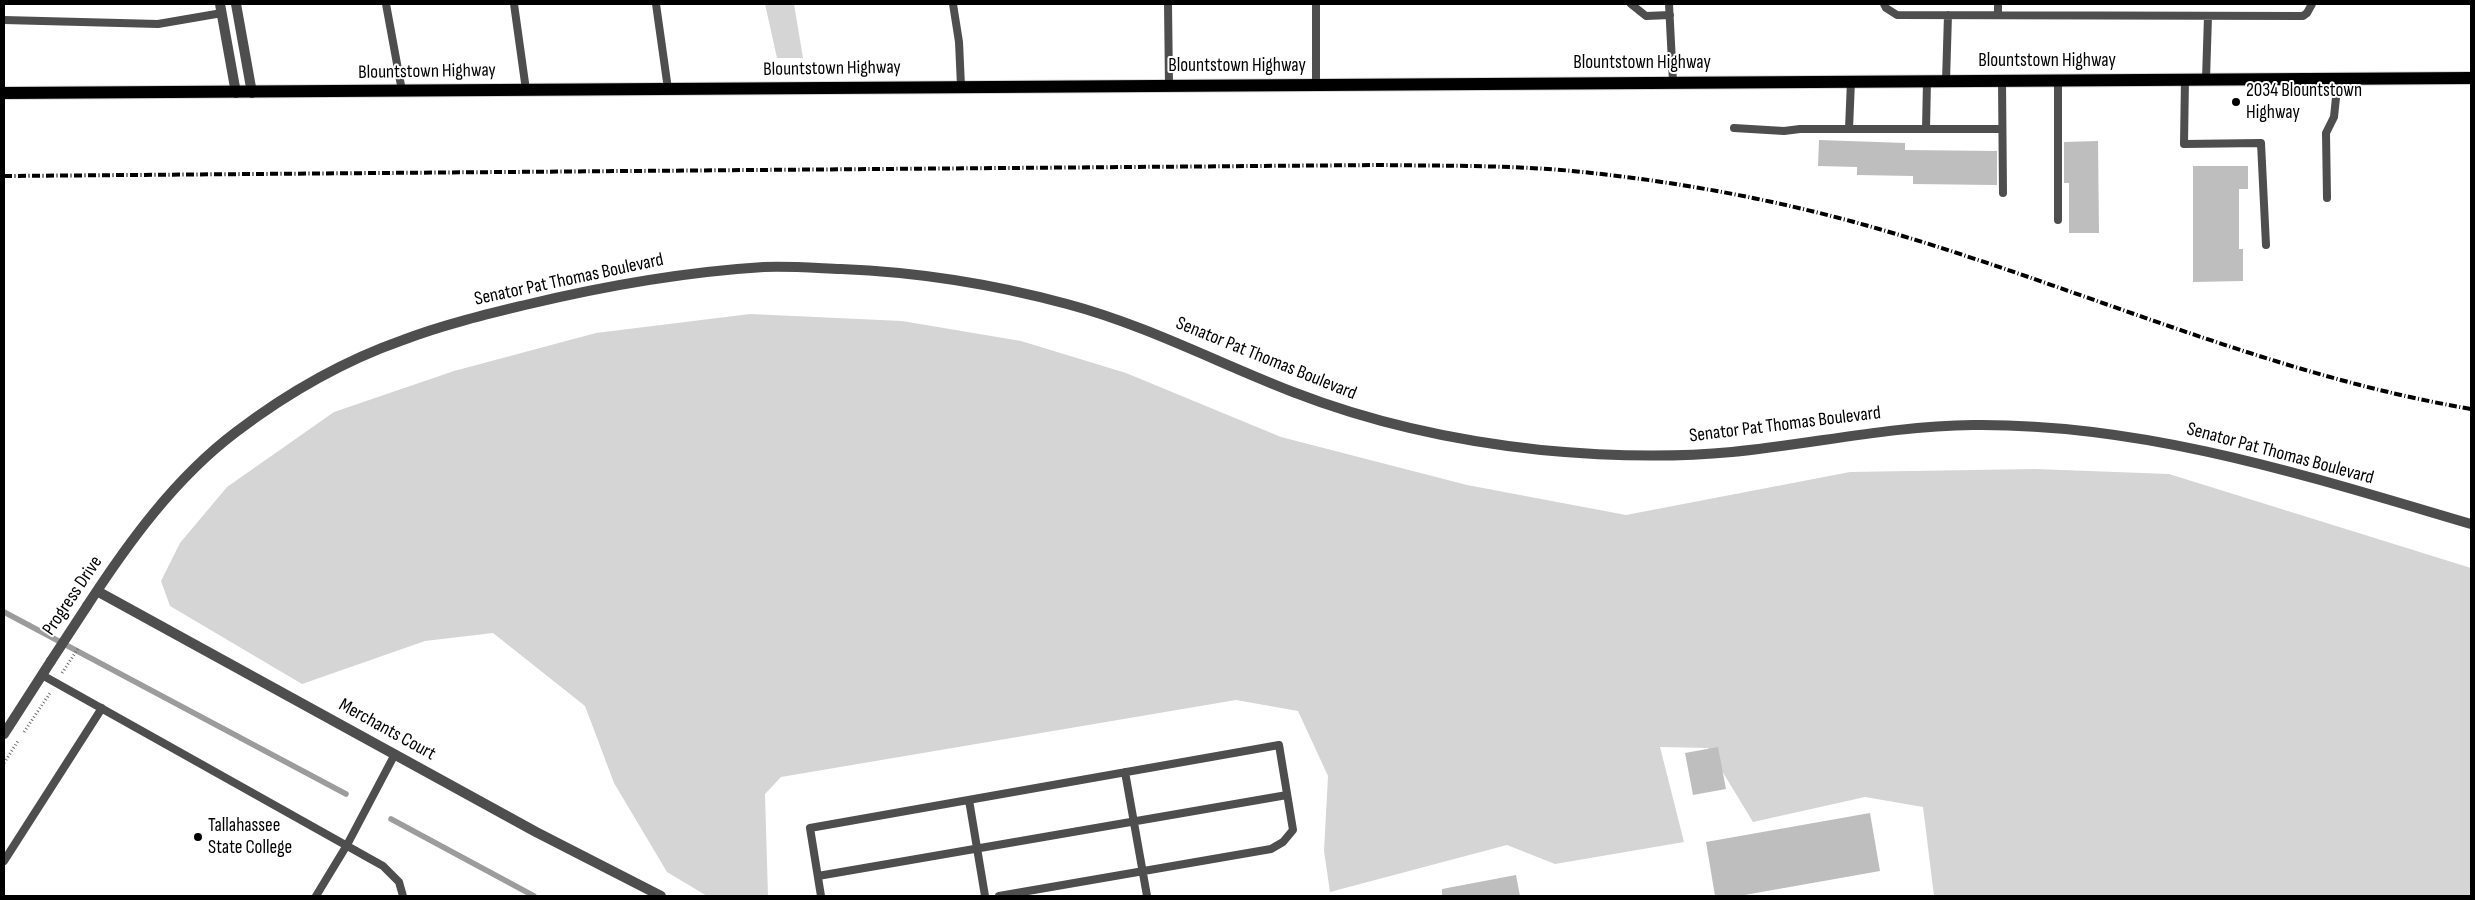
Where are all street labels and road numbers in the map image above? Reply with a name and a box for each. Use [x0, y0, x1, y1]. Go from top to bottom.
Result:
street label: Blountstown Highway [1978, 50, 2116, 72]
street label: Blountstown Highway [1573, 52, 1711, 74]
street label: Blountstown Highway [1168, 55, 1306, 77]
street label: Blountstown Highway [763, 56, 901, 82]
street label: Blountstown Highway [358, 59, 496, 85]
street label: Senator Pat Thomas Boulevard [472, 249, 666, 311]
street label: Senator Pat Thomas Boulevard [1172, 312, 1360, 406]
street label: Senator Pat Thomas Boulevard [1688, 402, 1882, 448]
street label: Senator Pat Thomas Boulevard [2184, 418, 2376, 490]
street label: Progress Drive [38, 552, 108, 640]
street label: Merchants Court [335, 694, 439, 766]

